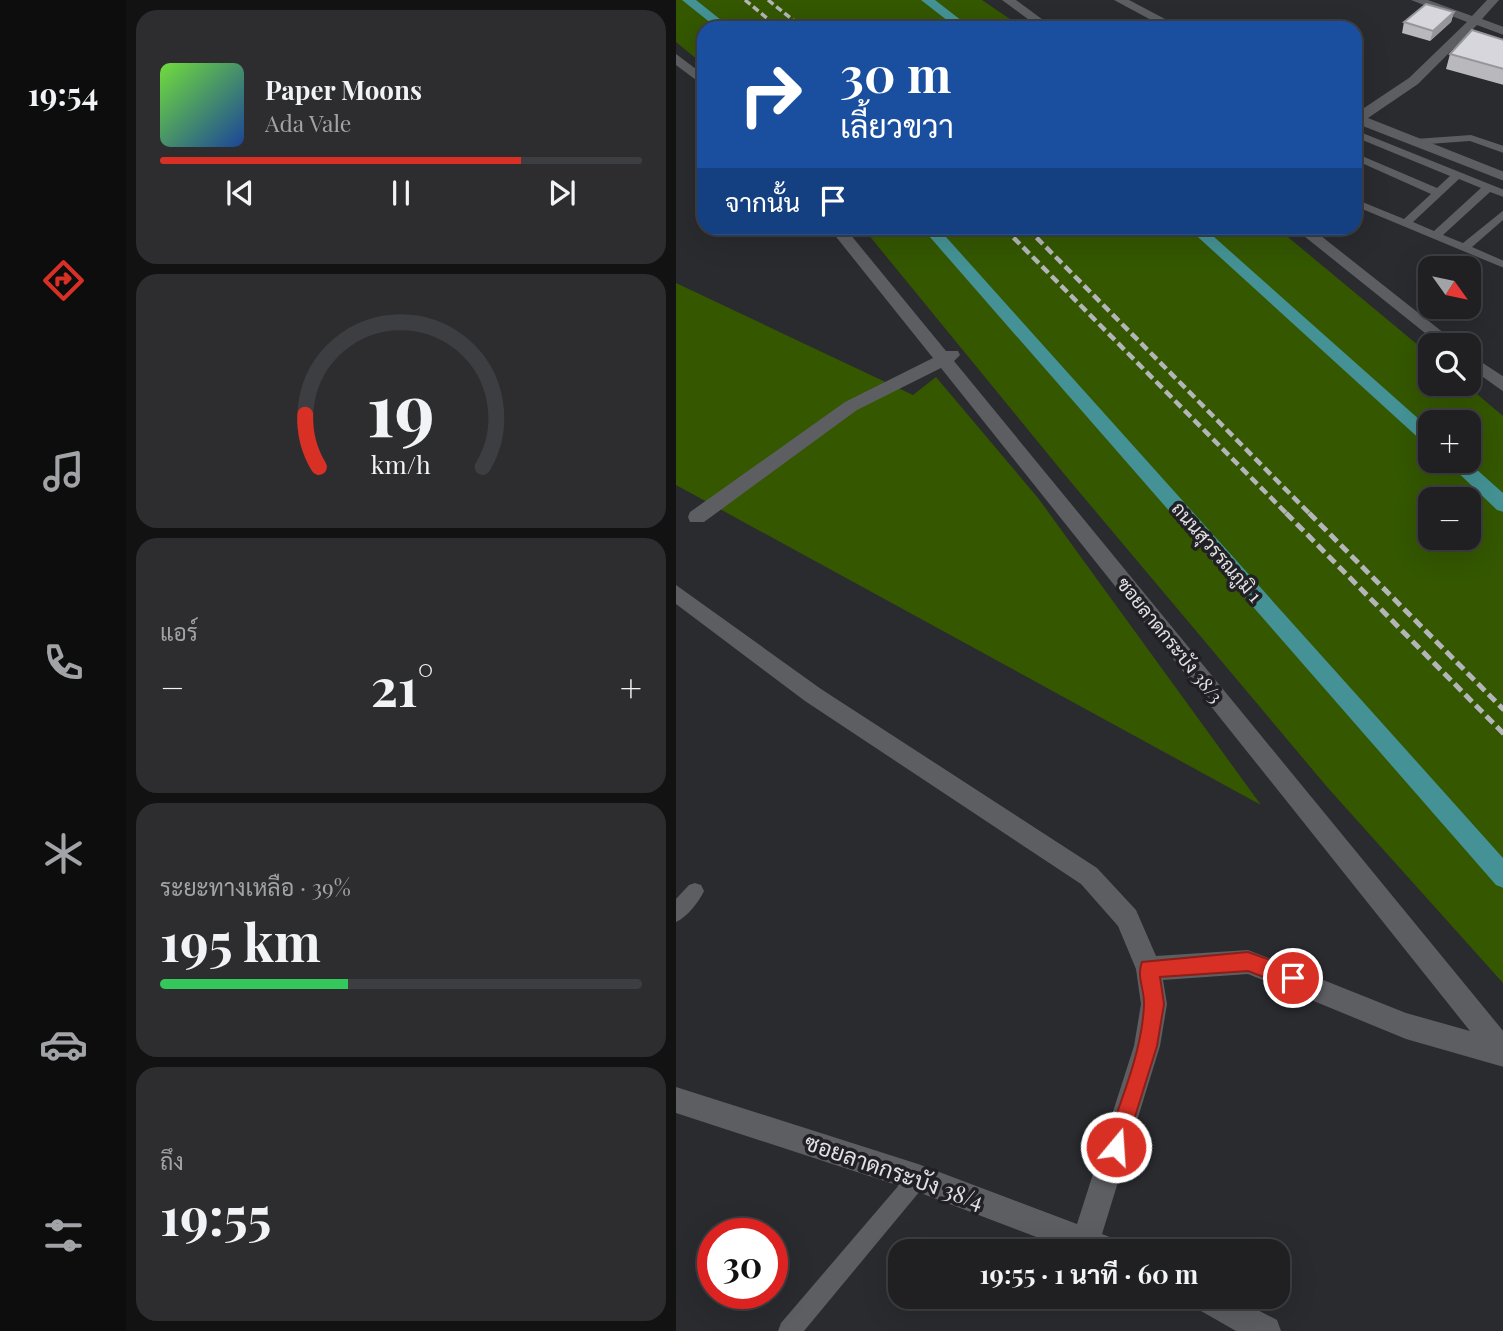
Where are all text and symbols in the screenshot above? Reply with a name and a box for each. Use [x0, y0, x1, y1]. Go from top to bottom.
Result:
text: 30 m [840, 40, 951, 105]
icon: right [725, 49, 816, 140]
text: 19:54 [28, 71, 98, 114]
text: Paper Moons [265, 72, 422, 107]
text: เลี้ยวขวา [840, 103, 954, 146]
text: Ada Vale [265, 107, 352, 138]
icon: previous [221, 174, 259, 212]
icon: pause [382, 174, 420, 212]
icon: next [543, 174, 581, 212]
icon: arrive [814, 182, 852, 220]
text: จากนั้น [725, 184, 800, 219]
icon: directions [39, 256, 88, 305]
north arrow [1418, 256, 1481, 318]
map controls [1418, 256, 1481, 550]
button: search [1418, 333, 1481, 396]
text: 19 [367, 359, 435, 456]
button: + [1418, 410, 1481, 473]
icon: music [39, 447, 88, 496]
text: km/h [371, 447, 431, 480]
button: − [1418, 487, 1481, 550]
street label: ถนนสุวรรณภูมิ 1 [1165, 496, 1269, 608]
street label: ซอยลาดกระบัง 38/3 [1112, 571, 1230, 708]
text: แอร์ [160, 616, 198, 647]
icon: phone [39, 638, 88, 687]
text: 21° [371, 651, 434, 720]
text: − [160, 661, 185, 712]
text: + [620, 661, 642, 712]
icon: climate [39, 829, 88, 878]
text: ระยะทางเหลือ · 39% [160, 871, 351, 902]
text: 195 km [160, 906, 321, 975]
pin [1263, 948, 1323, 1008]
icon: arrive [1274, 959, 1312, 997]
icon: car [39, 1020, 88, 1069]
position arrow [1079, 1110, 1153, 1184]
street label: ซอยลาดกระบัง 38/4 [801, 1125, 988, 1216]
text: ถึง [160, 1145, 184, 1176]
text: 19:55 [160, 1180, 272, 1249]
icon: filters [39, 1211, 88, 1260]
speed limit sign: 30 [697, 1218, 788, 1309]
text: 19:55 · 1 นาที · 60 m [980, 1256, 1198, 1291]

